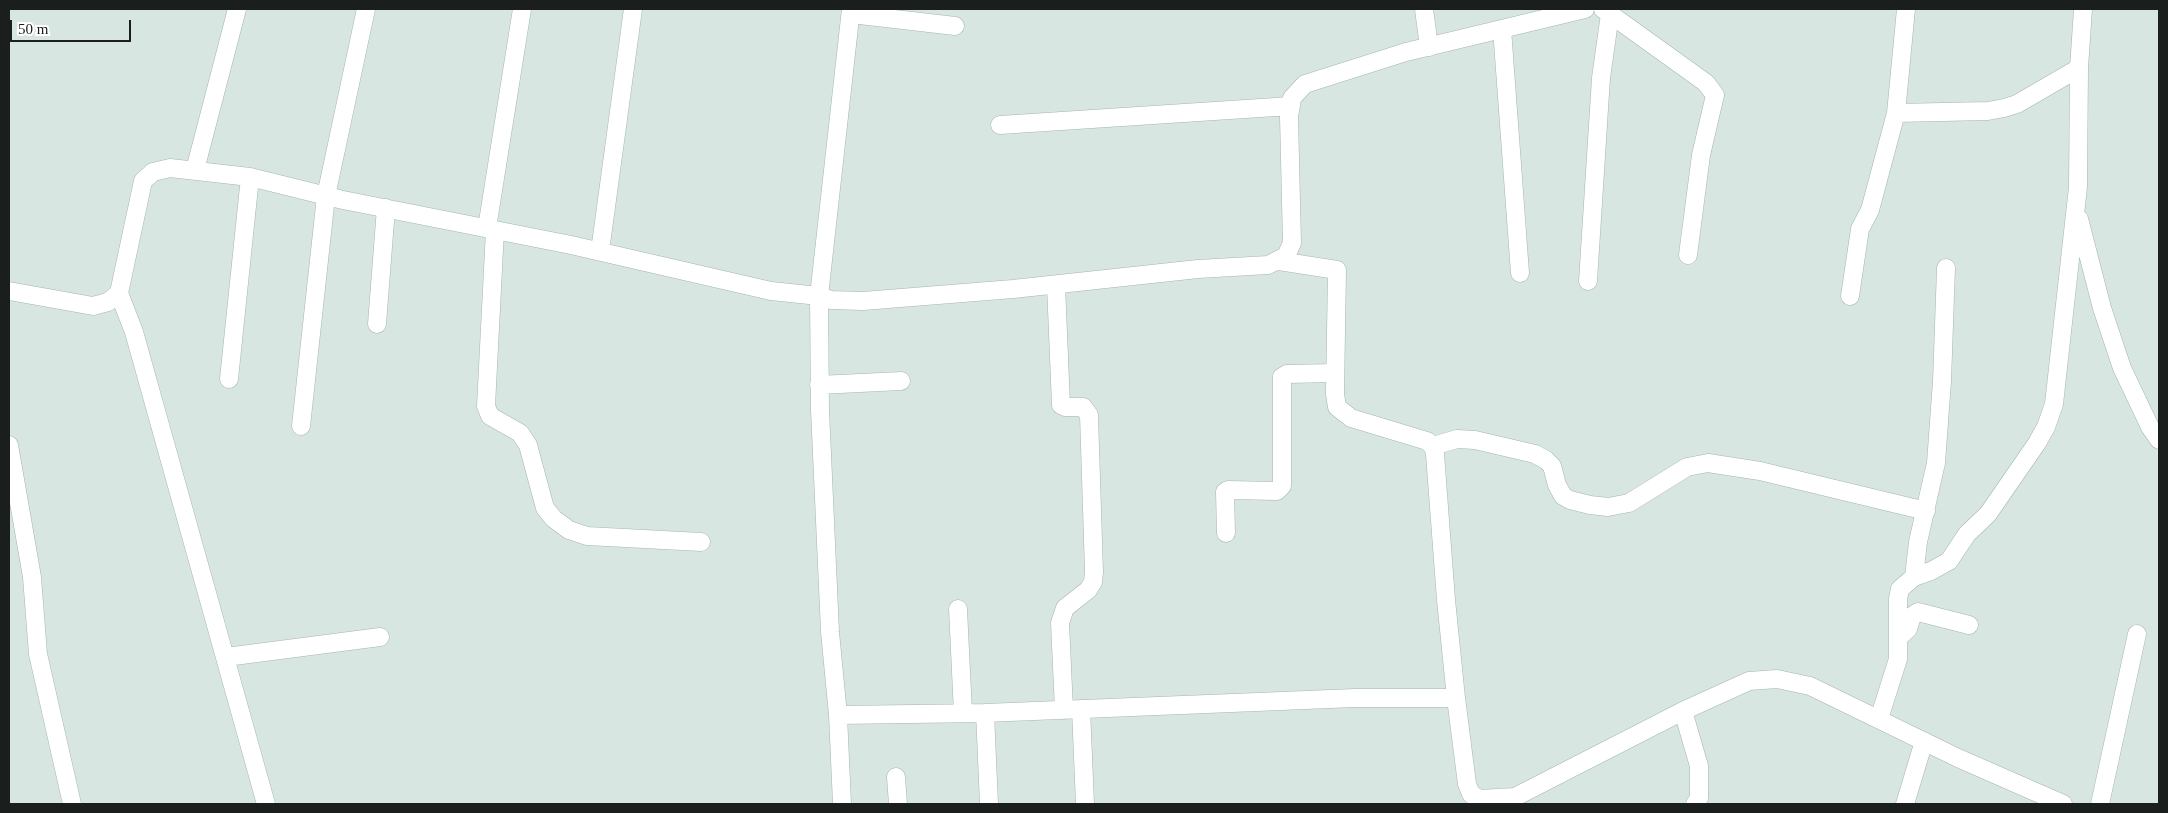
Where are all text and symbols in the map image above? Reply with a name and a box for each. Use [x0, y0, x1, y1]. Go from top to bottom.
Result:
scale bar [12, 10, 134, 42]
text: 50 m [18, 21, 48, 37]

